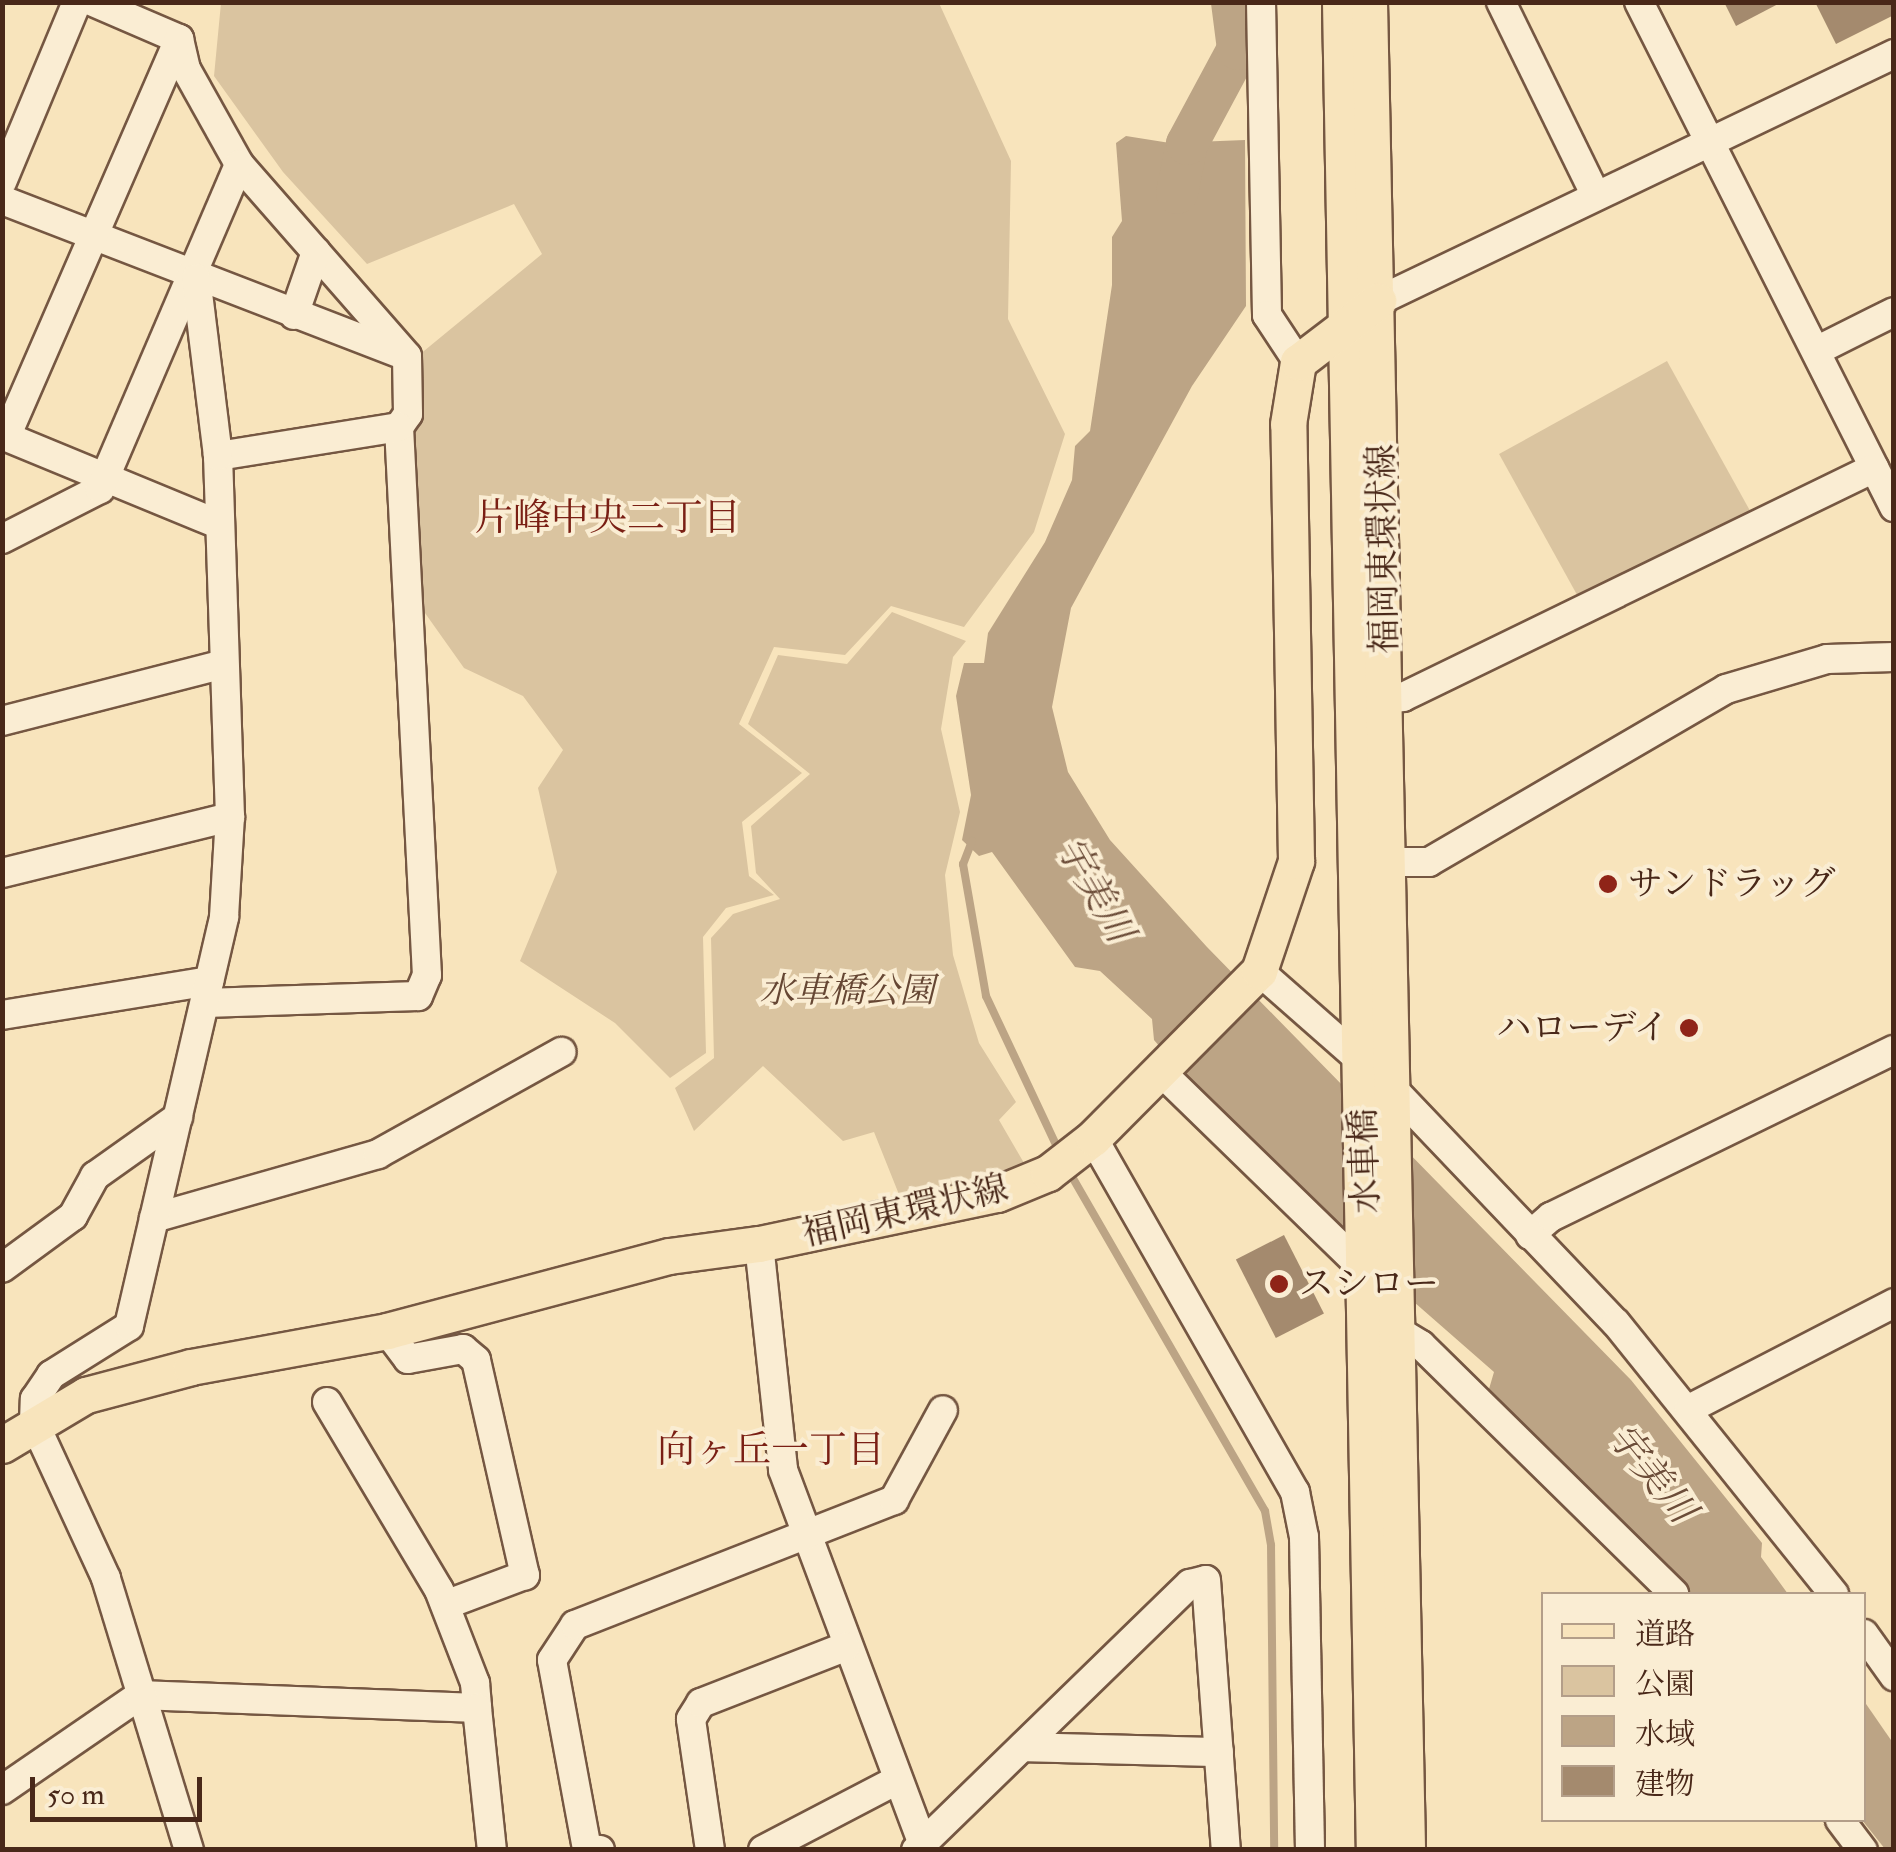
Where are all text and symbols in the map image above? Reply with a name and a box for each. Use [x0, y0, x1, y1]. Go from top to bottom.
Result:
street label: 福岡東環状線 [1360, 444, 1406, 654]
district label: 片峰中央二丁目 [475, 496, 741, 542]
water label: 宇美川 [1046, 829, 1142, 951]
place label: サンドラッグ [1628, 863, 1838, 905]
marker: サンドラッグ [1597, 873, 1619, 895]
park label: 水車橋公園 [760, 970, 934, 1012]
place label: ハローデイ [1494, 1007, 1669, 1049]
marker: ハローデイ [1678, 1017, 1700, 1039]
street label: 水車橋 [1342, 1108, 1388, 1214]
street label: 福岡東環状線 [798, 1167, 1012, 1255]
place label: スシロー [1299, 1263, 1439, 1305]
marker: スシロー [1268, 1273, 1290, 1295]
water label: 宇美川 [1597, 1415, 1705, 1533]
district label: 向ヶ丘一丁目 [657, 1428, 885, 1474]
legend [1541, 1592, 1866, 1822]
text: 道路 [1635, 1616, 1695, 1653]
text: 公園 [1635, 1666, 1695, 1703]
text: 水域 [1635, 1716, 1695, 1753]
scale bar [35, 1757, 208, 1819]
text: 建物 [1635, 1766, 1695, 1803]
text: 50 m [47, 1776, 105, 1813]

